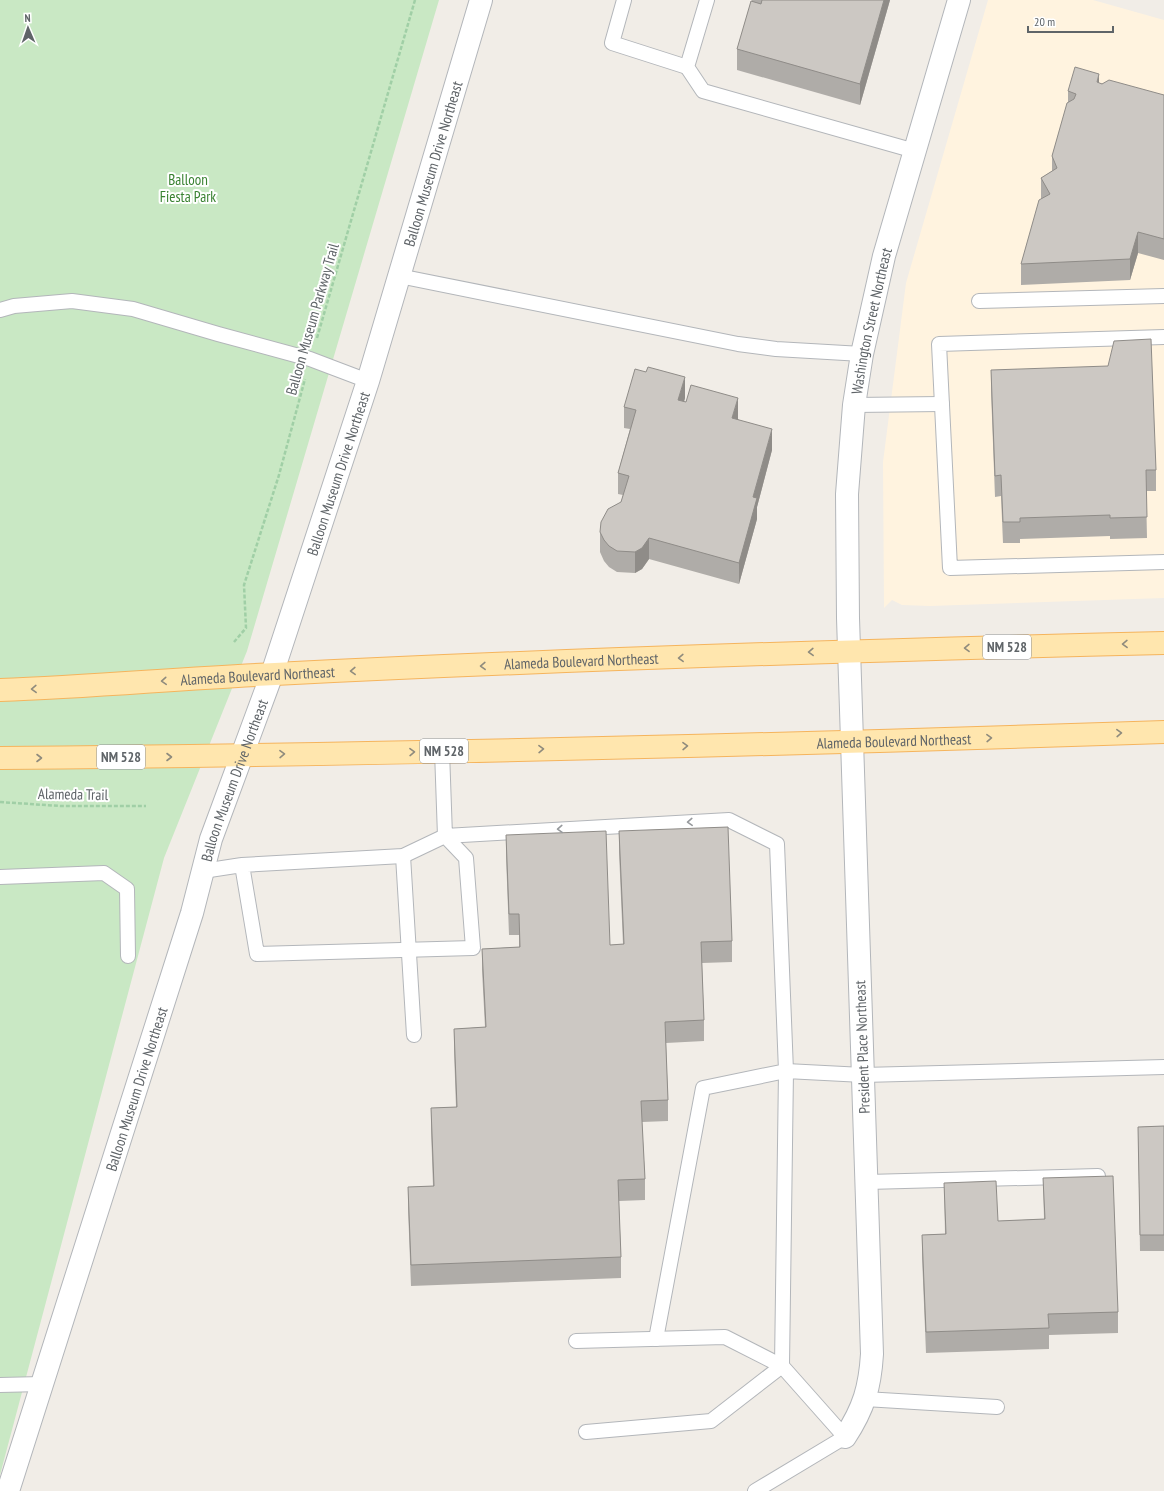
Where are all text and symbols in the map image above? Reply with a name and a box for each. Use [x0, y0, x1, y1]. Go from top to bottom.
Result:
north arrow [8, 8, 48, 48]
scale bar [1028, 8, 1113, 34]
text: N [24, 11, 31, 25]
text: 20 m [1034, 14, 1055, 29]
street label: Balloon Museum Drive Northeast [399, 79, 466, 248]
park label: Balloon Fiesta Park [160, 170, 216, 206]
street label: Balloon Museum Parkway Trail [281, 240, 343, 397]
street label: Washington Street Northeast [846, 245, 896, 395]
street label: Balloon Museum Drive Northeast [302, 389, 373, 558]
road number: NM 528 [983, 635, 1031, 659]
one-way arrow [1122, 640, 1128, 649]
one-way arrow [964, 644, 970, 652]
street label: Alameda Boulevard Northeast [504, 648, 659, 673]
one-way arrow [808, 648, 814, 657]
one-way arrow [678, 653, 684, 662]
one-way arrow [480, 661, 486, 670]
street label: Alameda Boulevard Northeast [180, 662, 335, 689]
one-way arrow [350, 666, 356, 675]
one-way arrow [161, 677, 167, 686]
one-way arrow [31, 685, 37, 693]
street label: Balloon Museum Drive Northeast [196, 696, 271, 863]
street label: Alameda Boulevard Northeast [816, 729, 971, 752]
one-way arrow [1116, 729, 1122, 738]
one-way arrow [986, 734, 992, 742]
road number: NM 528 [420, 739, 468, 763]
one-way arrow [682, 742, 688, 750]
road number: NM 528 [97, 745, 145, 769]
one-way arrow [538, 745, 544, 753]
one-way arrow [409, 747, 415, 756]
one-way arrow [279, 750, 285, 758]
one-way arrow [166, 753, 172, 761]
one-way arrow [36, 754, 42, 762]
street label: Alameda Trail [38, 784, 109, 804]
one-way arrow [687, 817, 693, 826]
one-way arrow [557, 824, 563, 833]
street label: President Place Northeast [850, 980, 874, 1114]
street label: Balloon Museum Drive Northeast [101, 1004, 171, 1173]

